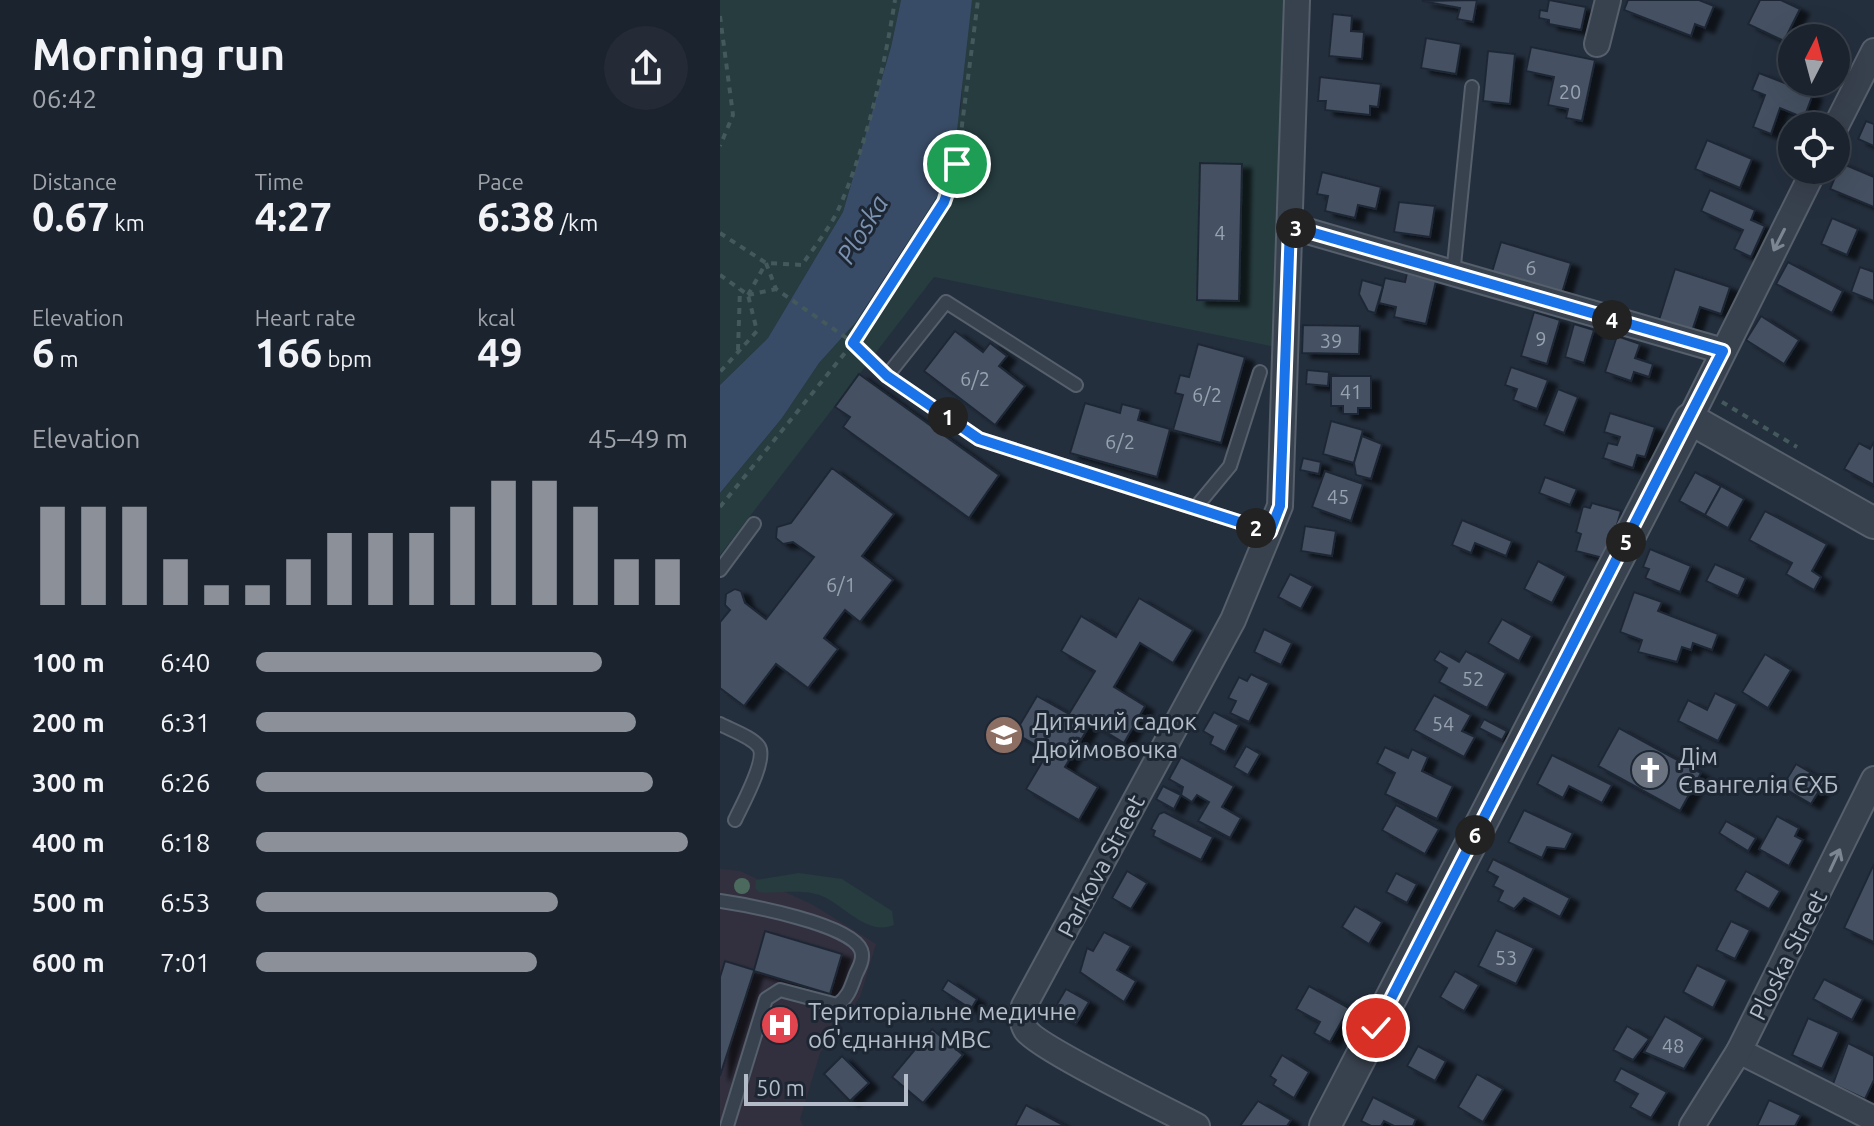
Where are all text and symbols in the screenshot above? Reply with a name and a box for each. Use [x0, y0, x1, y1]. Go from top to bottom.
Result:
north arrow [1778, 24, 1850, 96]
map controls [1778, 24, 1850, 184]
button: share [604, 26, 688, 110]
text: Morning run [32, 29, 285, 78]
house number: 20 [1559, 80, 1581, 103]
text: 06:42 [32, 84, 97, 113]
button: locate [1778, 112, 1850, 184]
pin [923, 130, 991, 198]
icon: arrive [935, 142, 979, 186]
text: Distance [32, 169, 117, 194]
text: Time [255, 169, 304, 194]
text: Pace [477, 169, 524, 194]
water label: Ploska [830, 190, 894, 268]
text: 0.67 [32, 194, 110, 239]
text: 4:27 [255, 194, 332, 239]
text: 6:38 [477, 194, 555, 239]
pin: 3 [1276, 208, 1316, 248]
text: km [110, 210, 145, 235]
text: /km [555, 210, 598, 235]
text: 3 [1290, 215, 1302, 240]
house number: 4 [1214, 221, 1226, 244]
one-way arrow [1770, 227, 1786, 251]
house number: 6 [1525, 256, 1537, 279]
pin: 4 [1592, 300, 1632, 340]
text: Elevation [32, 305, 124, 330]
text: Heart rate [255, 305, 356, 330]
text: kcal [477, 305, 515, 330]
text: 4 [1606, 307, 1618, 332]
house number: 9 [1535, 327, 1547, 350]
house number: 39 [1320, 329, 1342, 352]
text: 6 [32, 330, 55, 375]
text: 166 [255, 330, 322, 375]
text: 49 [477, 330, 522, 375]
text: m [55, 346, 79, 371]
text: bpm [322, 346, 372, 371]
house number: 6/2 [960, 367, 990, 390]
house number: 41 [1340, 380, 1362, 403]
house number: 6/2 [1192, 383, 1222, 406]
pin: 1 [928, 397, 968, 437]
text: 1 [942, 404, 954, 429]
text: Elevation [32, 424, 140, 453]
text: 45–49 m [588, 424, 688, 453]
house number: 6/2 [1105, 430, 1135, 453]
house number: 45 [1327, 485, 1349, 508]
pin: 2 [1236, 508, 1276, 548]
text: 2 [1250, 515, 1262, 540]
pin: 5 [1606, 522, 1646, 562]
text: 5 [1620, 529, 1632, 554]
house number: 6/1 [826, 573, 856, 596]
text: 100 m [32, 648, 105, 677]
text: 6:40 [160, 648, 210, 677]
house number: 52 [1462, 667, 1484, 690]
text: 200 m [32, 708, 105, 737]
text: 6:31 [160, 708, 210, 737]
place label: Дитячий садок Дюймовочка [1032, 708, 1197, 763]
house number: 54 [1432, 712, 1454, 735]
school or university icon: Дитячий садок Дюймовочка [983, 714, 1025, 756]
place label: Дім Євангелія ЄХБ [1678, 743, 1838, 798]
church icon: Дім Євангелія ЄХБ [1629, 749, 1671, 791]
text: 300 m [32, 768, 105, 797]
text: 6:26 [160, 768, 210, 797]
street label: Parkova Street [1052, 790, 1150, 942]
pin: 6 [1455, 815, 1495, 855]
text: 6 [1469, 822, 1481, 847]
text: 400 m [32, 828, 105, 857]
text: 6:18 [160, 828, 210, 857]
one-way arrow [1828, 848, 1843, 872]
street label: Ploska Street [1744, 885, 1833, 1024]
text: 500 m [32, 888, 105, 917]
text: 6:53 [160, 888, 210, 917]
house number: 53 [1495, 946, 1517, 969]
text: 600 m [32, 948, 105, 977]
text: 7:01 [160, 948, 210, 977]
pin [1342, 994, 1410, 1062]
place label: Територіальне медичне об'єднання МВС [808, 998, 1077, 1053]
hospital icon: Територіальне медичне об'єднання МВС [759, 1004, 801, 1046]
icon: check [1354, 1006, 1398, 1050]
house number: 48 [1662, 1034, 1684, 1057]
scale bar [744, 1070, 908, 1106]
text: 50 m [756, 1075, 805, 1100]

